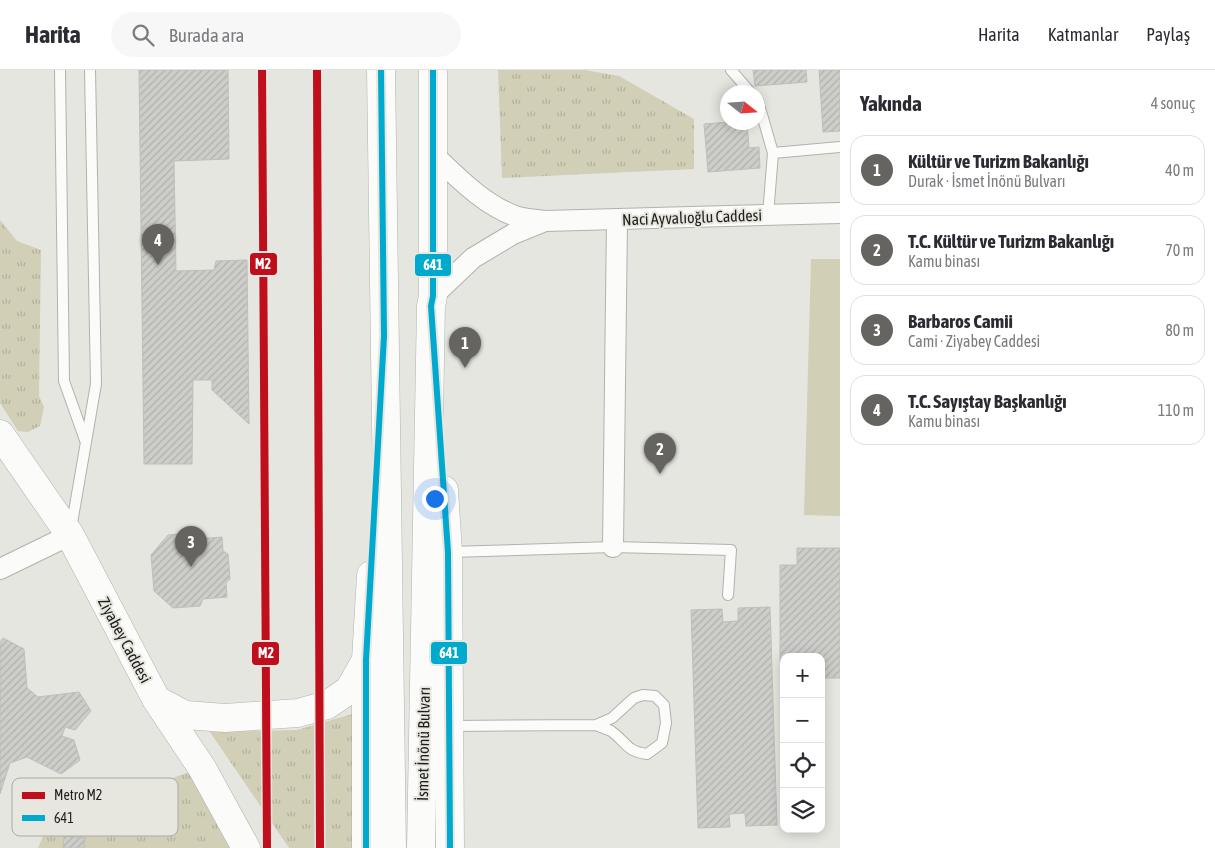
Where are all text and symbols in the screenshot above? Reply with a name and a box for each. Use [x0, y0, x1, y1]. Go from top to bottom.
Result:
search box [111, 12, 461, 57]
text: Harita [25, 21, 81, 48]
icon: search [129, 21, 157, 49]
text: Burada ara [169, 24, 244, 46]
text: Harita [978, 24, 1020, 45]
text: Katmanlar [1048, 24, 1118, 45]
text: Paylaş [1146, 24, 1190, 45]
north arrow [720, 85, 765, 130]
text: Yakında [860, 91, 922, 115]
text: 4 sonuç [1151, 94, 1195, 112]
text: Kültür ve Turizm Bakanlığı [908, 150, 1089, 172]
text: 1 [873, 161, 881, 179]
text: 40 m [1165, 161, 1194, 179]
text: Durak · İsmet İnönü Bulvarı [908, 172, 1065, 190]
street label: Naci Ayvalıoğlu Caddesi [622, 206, 762, 229]
pin: 4 [142, 224, 174, 265]
text: T.C. Kültür ve Turizm Bakanlığı [908, 230, 1114, 252]
text: 2 [873, 241, 881, 259]
text: 70 m [1165, 241, 1194, 259]
line badge: M2 [249, 252, 278, 276]
text: Kamu binası [908, 252, 980, 270]
line badge: 641 [414, 253, 452, 277]
text: M2 [255, 256, 271, 272]
text: 641 [423, 257, 443, 273]
text: Barbaros Camii [908, 310, 1013, 332]
text: 3 [873, 321, 881, 339]
text: 80 m [1165, 321, 1194, 339]
pin: 1 [449, 327, 481, 368]
text: Cami · Ziyabey Caddesi [908, 332, 1040, 350]
text: T.C. Sayıştay Başkanlığı [908, 390, 1067, 412]
text: 4 [873, 401, 881, 419]
text: 110 m [1158, 401, 1194, 419]
text: Kamu binası [908, 412, 980, 430]
pin: 2 [644, 433, 676, 474]
your location [422, 486, 448, 512]
pin: 3 [175, 526, 207, 567]
street label: Ziyabey Caddesi [94, 594, 155, 686]
line badge: M2 [251, 641, 280, 666]
line badge: 641 [430, 641, 468, 665]
text: M2 [258, 645, 274, 661]
text: 641 [439, 645, 459, 661]
map controls [780, 653, 825, 833]
button: + [780, 653, 825, 698]
street label: İsmet İnönü Bulvarı [413, 687, 433, 801]
button: − [780, 698, 825, 743]
button: locate [780, 743, 825, 788]
legend [12, 778, 178, 836]
text: Metro M2 [54, 787, 102, 803]
button: layers [780, 788, 825, 833]
text: 641 [54, 810, 74, 826]

